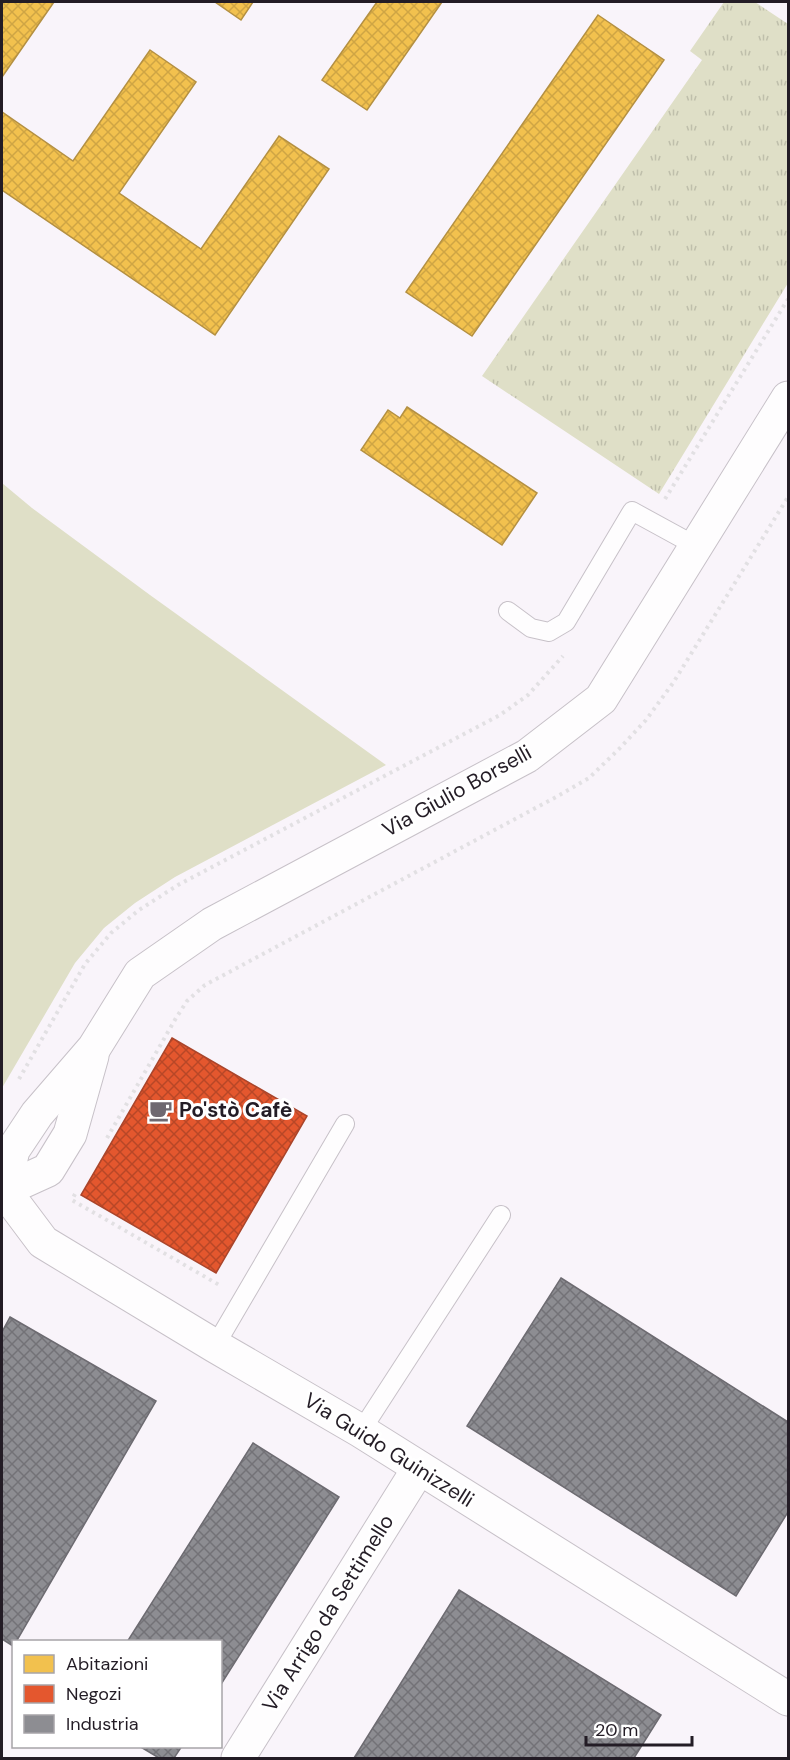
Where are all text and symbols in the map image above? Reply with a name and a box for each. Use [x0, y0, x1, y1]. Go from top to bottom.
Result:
street label: Via Giulio Borselli [377, 738, 537, 844]
place label: Po'stò Cafè [179, 1096, 292, 1124]
cafe icon: Po'stò Cafè [148, 1097, 174, 1123]
street label: Via Guido Guinizzelli [298, 1386, 480, 1514]
street label: Via Arrigo da Settimello [256, 1509, 400, 1717]
legend [12, 1640, 222, 1748]
text: Abitazioni [66, 1652, 148, 1676]
text: Negozi [66, 1682, 122, 1706]
scale bar [586, 1709, 692, 1747]
text: Industria [66, 1712, 139, 1736]
text: 20 m [595, 1718, 638, 1742]

